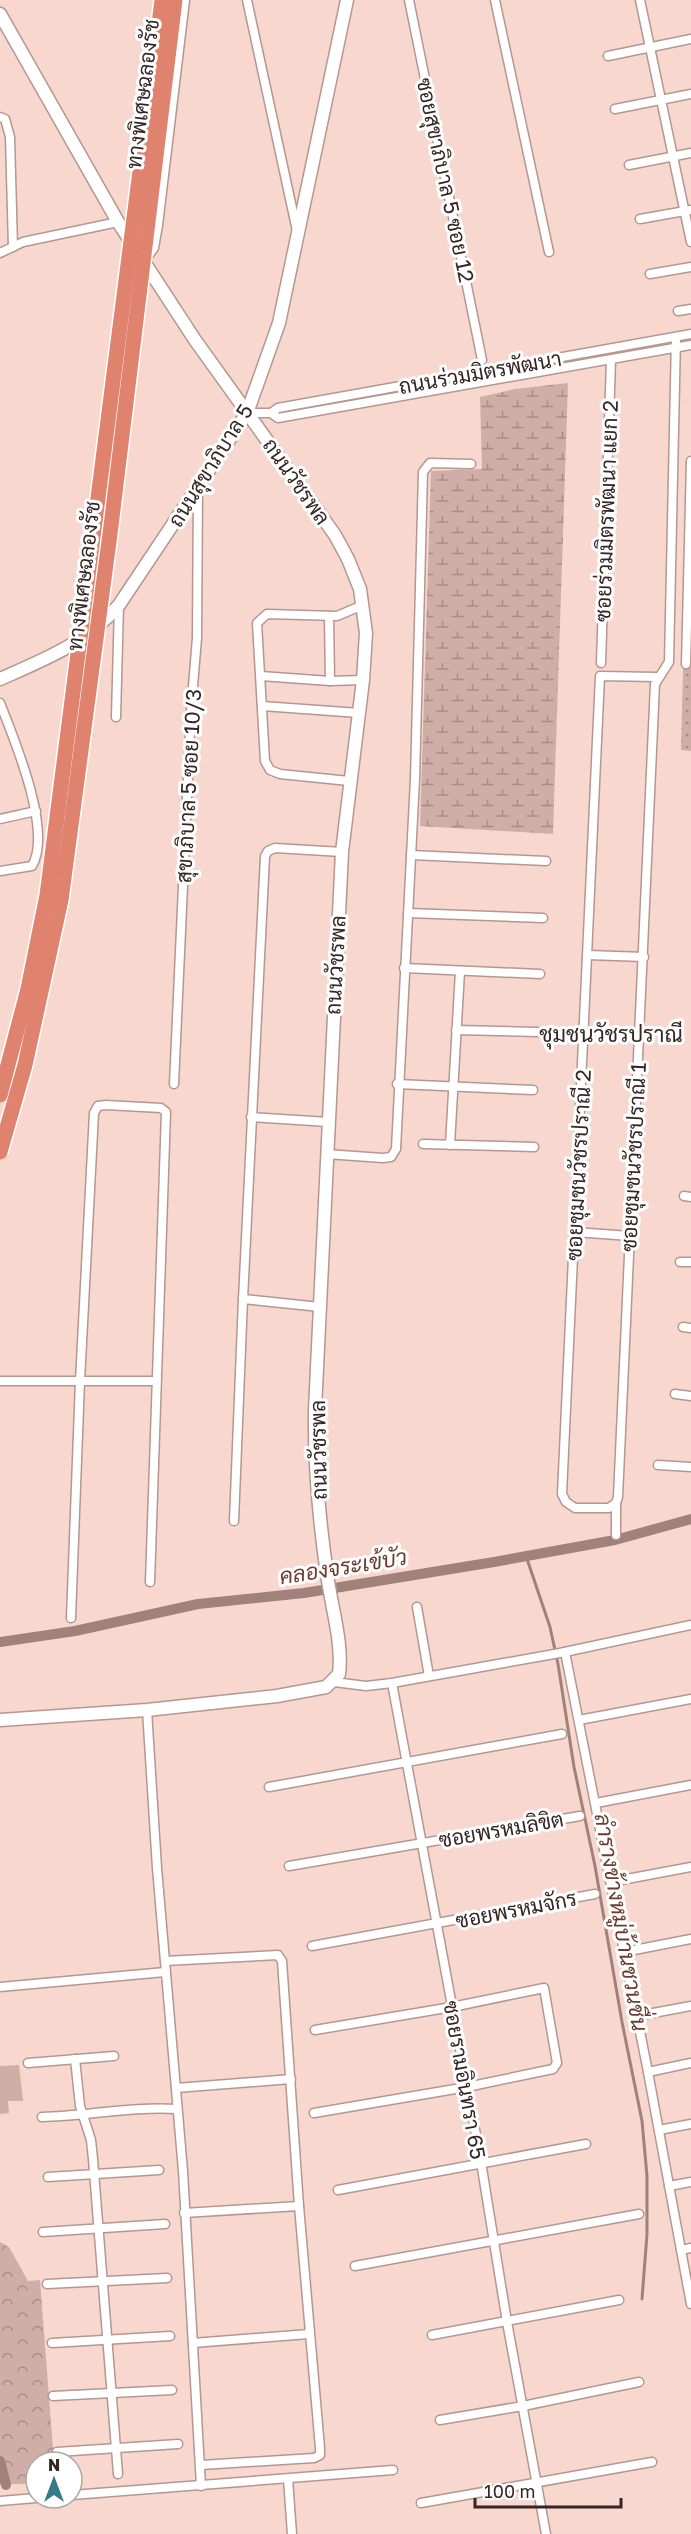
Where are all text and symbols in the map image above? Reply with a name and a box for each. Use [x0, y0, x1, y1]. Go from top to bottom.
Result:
street label: ทางพิเศษฉลองรัช [120, 18, 164, 170]
street label: ซอยสุขาภิบาล 5 ซอย 12 [410, 75, 480, 285]
street label: ถนนร่วมมิตรพัฒนา [397, 345, 563, 399]
street label: ถนนสุขาภิบาล 5 [162, 399, 260, 532]
street label: ซอยร่วมมิตรพัฒนา แยก 2 [589, 400, 623, 622]
street label: ถนนวัชรพล [258, 433, 336, 529]
street label: ทางพิเศษฉลองรัช [61, 500, 105, 652]
street label: สุขาภิบาล 5 ซอย 10/3 [170, 688, 208, 884]
street label: ถนนวัชรพล [319, 914, 351, 1016]
district label: ชุมชนวัชรปราณี [539, 1020, 683, 1050]
street label: ซอยชุมชนวัชรปราณี 1 [615, 1062, 653, 1252]
street label: ซอยชุมชนวัชรปราณี 2 [560, 1069, 598, 1261]
street label: ถนนวัชรพล [304, 1400, 332, 1500]
water label: คลองจระเข้บัว [277, 1543, 409, 1589]
street label: ซอยพรหมลิขิต [437, 1805, 565, 1853]
water label: ลำรางข้างหมู่บ้านชวนชื่น [587, 1810, 659, 2034]
street label: ซอยพรหมจักร [453, 1885, 579, 1933]
street label: ซอยรามอินทรา 65 [438, 1999, 492, 2161]
north arrow [24, 2450, 84, 2510]
text: N [48, 2455, 60, 2475]
scale bar [475, 2471, 620, 2509]
text: 100 m [484, 2480, 535, 2502]

